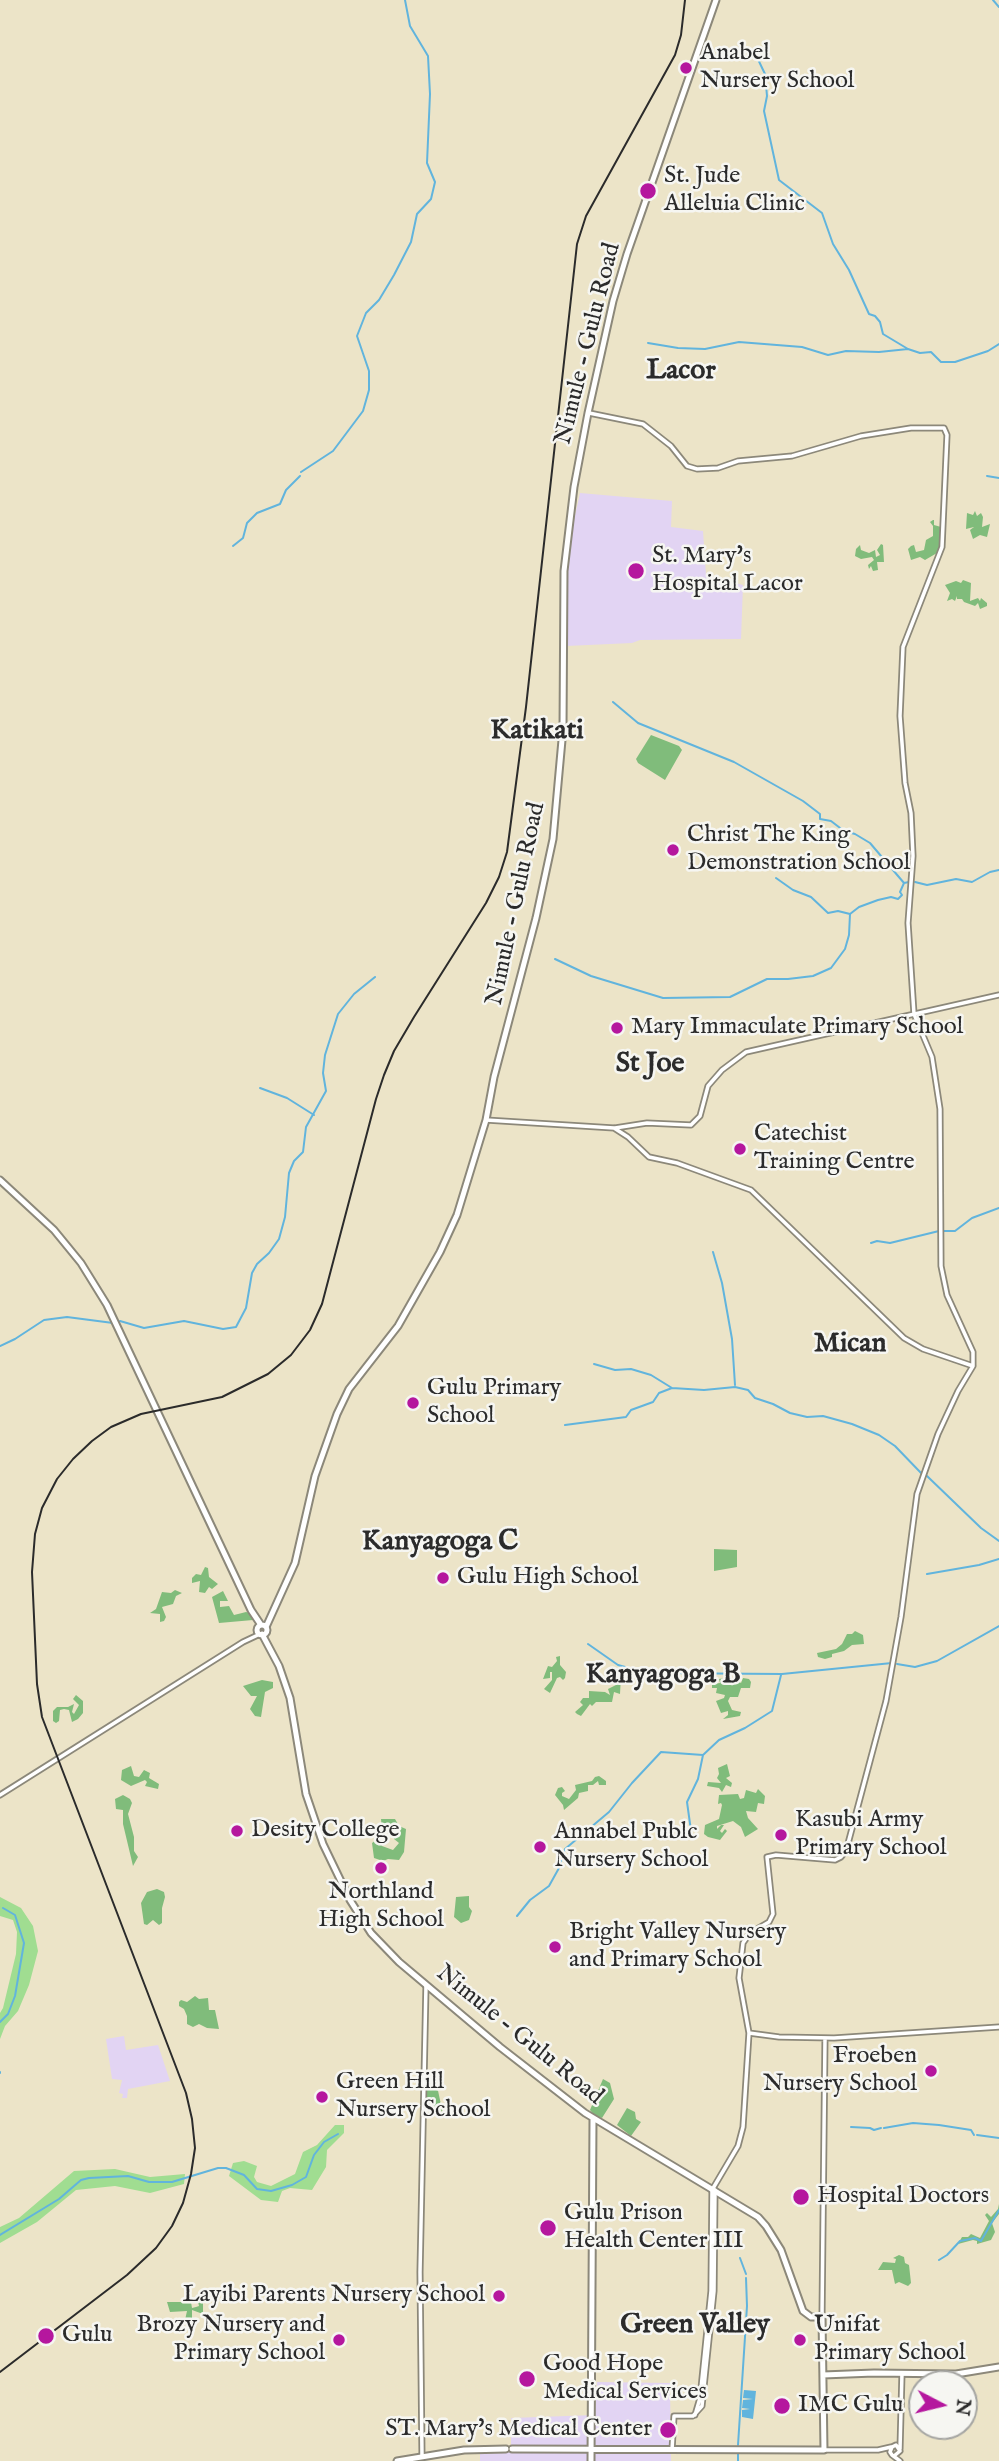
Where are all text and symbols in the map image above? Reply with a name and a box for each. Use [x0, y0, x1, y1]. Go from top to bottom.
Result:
place label: Anabel Nursery School [700, 40, 854, 96]
marker: Anabel Nursery School [678, 60, 694, 76]
place label: St. Jude Alleluia Clinic [664, 163, 805, 219]
marker: St. Jude Alleluia Clinic [638, 181, 658, 201]
street label: Nimule - Gulu Road [550, 240, 628, 448]
district label: Lacor [646, 355, 716, 389]
place label: St. Mary's Hospital Lacor [652, 543, 803, 599]
marker: St. Mary's Hospital Lacor [626, 561, 646, 581]
district label: Katikati [490, 715, 584, 749]
street label: Nimule - Gulu Road [481, 800, 553, 1008]
place label: Christ The King Demonstration School [687, 822, 910, 878]
marker: Christ The King Demonstration School [665, 842, 681, 858]
place label: Mary Immaculate Primary School [631, 1014, 963, 1042]
marker: Mary Immaculate Primary School [609, 1020, 625, 1036]
district label: St Joe [616, 1048, 684, 1082]
place label: Catechist Training Centre [754, 1121, 914, 1177]
marker: Catechist Training Centre [732, 1141, 748, 1157]
district label: Mican [814, 1328, 886, 1362]
place label: Gulu Primary School [427, 1375, 561, 1431]
marker: Gulu Primary School [405, 1395, 421, 1411]
district label: Kanyagoga C [362, 1526, 518, 1560]
place label: Gulu High School [457, 1564, 638, 1592]
marker: Gulu High School [435, 1570, 451, 1586]
district label: Kanyagoga B [586, 1659, 740, 1693]
place label: Kasubi Army Primary School [795, 1807, 947, 1863]
place label: Desity College [251, 1817, 399, 1845]
place label: Annabel Publc Nursery School [554, 1819, 708, 1875]
marker: Desity College [229, 1823, 245, 1839]
marker: Kasubi Army Primary School [773, 1827, 789, 1843]
marker: Annabel Publc Nursery School [532, 1839, 548, 1855]
marker: Northland High School [373, 1860, 389, 1876]
place label: Northland High School [318, 1879, 444, 1935]
place label: Bright Valley Nursery and Primary School [569, 1919, 786, 1975]
marker: Bright Valley Nursery and Primary School [547, 1939, 563, 1955]
street label: Nimule - Gulu Road [430, 1960, 608, 2112]
place label: Froeben Nursery School [763, 2043, 917, 2099]
marker: Froeben Nursery School [923, 2063, 939, 2079]
place label: Green Hill Nursery School [336, 2069, 490, 2125]
marker: Green Hill Nursery School [314, 2089, 330, 2105]
place label: Hospital Doctors [817, 2183, 989, 2211]
marker: Hospital Doctors [791, 2187, 811, 2207]
place label: Gulu Prison Health Center III [564, 2200, 744, 2256]
marker: Gulu Prison Health Center III [538, 2218, 558, 2238]
place label: Layibi Parents Nursery School [182, 2282, 485, 2310]
marker: Layibi Parents Nursery School [491, 2288, 507, 2304]
district label: Green Valley [620, 2309, 770, 2343]
place label: Brozy Nursery and Primary School [137, 2312, 325, 2368]
place label: Unifat Primary School [814, 2312, 966, 2368]
place label: Gulu [62, 2322, 112, 2350]
marker: Gulu [36, 2326, 56, 2346]
marker: Brozy Nursery and Primary School [331, 2332, 347, 2348]
marker: Unifat Primary School [792, 2332, 808, 2348]
place label: Good Hope Medical Services [543, 2351, 707, 2407]
marker: Good Hope Medical Services [517, 2369, 537, 2389]
north arrow [908, 2370, 978, 2440]
place label: IMC Gulu [798, 2392, 903, 2420]
marker: IMC Gulu [772, 2396, 792, 2416]
text: N [949, 2398, 975, 2417]
place label: ST. Mary's Medical Center [385, 2416, 652, 2444]
marker: ST. Mary's Medical Center [658, 2420, 678, 2440]

